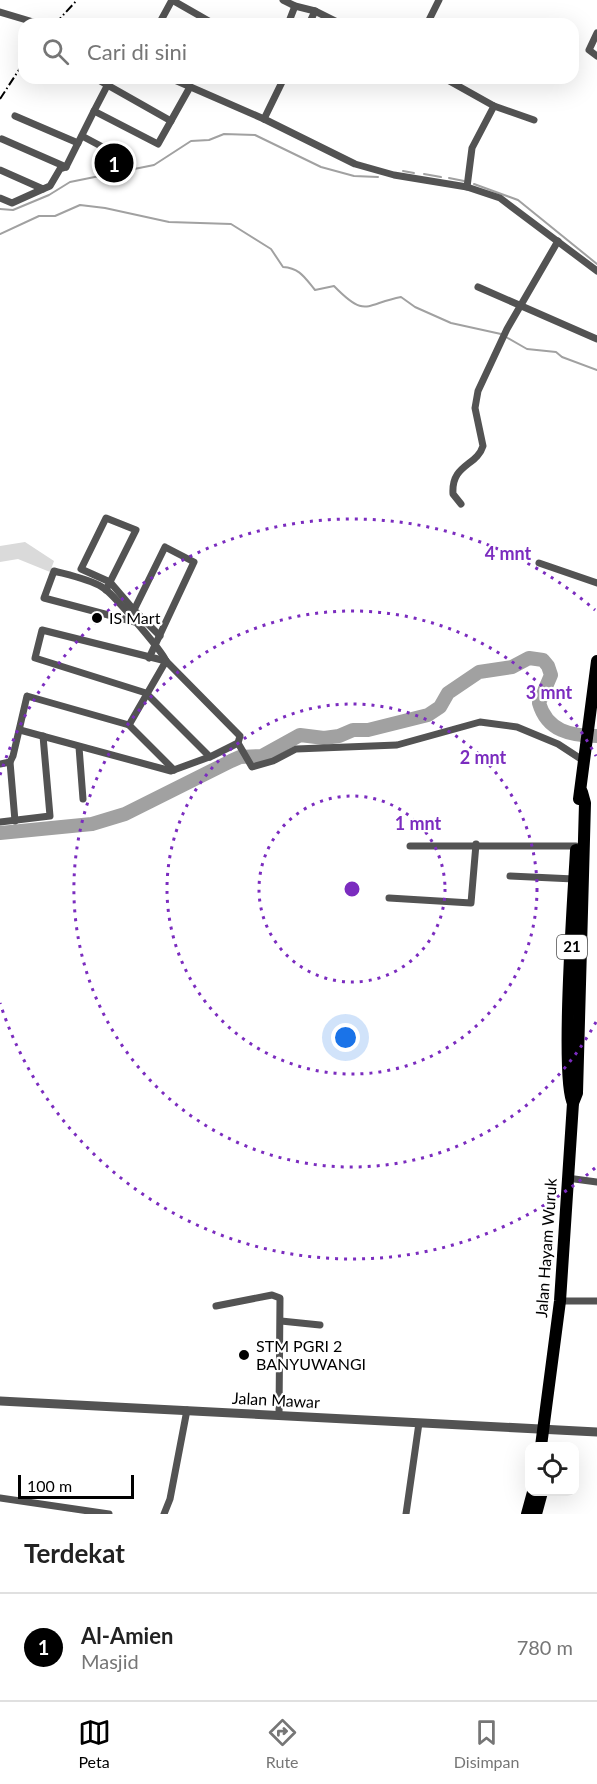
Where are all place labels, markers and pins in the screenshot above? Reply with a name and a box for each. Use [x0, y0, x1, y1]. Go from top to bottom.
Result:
pin: 1 [94, 140, 134, 186]
place label: IS Mart [109, 608, 161, 627]
marker: IS Mart [90, 611, 104, 625]
centre of rings [342, 879, 362, 899]
place label: STM PGRI 2 BANYUWANGI [256, 1336, 366, 1373]
marker: STM PGRI 2 BANYUWANGI [237, 1348, 251, 1362]

